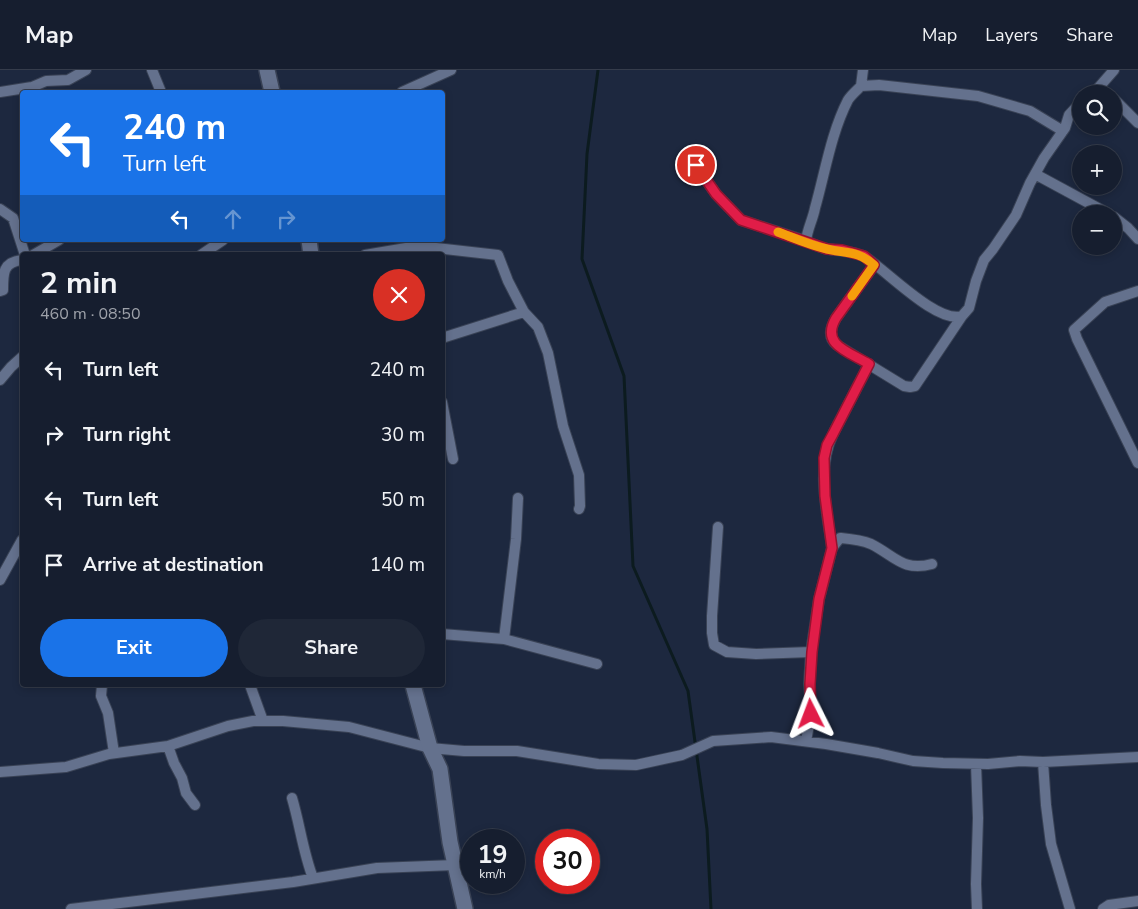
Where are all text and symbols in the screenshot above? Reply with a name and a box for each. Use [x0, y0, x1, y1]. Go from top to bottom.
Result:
text: Map [25, 19, 73, 51]
text: Map [922, 23, 957, 47]
text: Layers [985, 23, 1038, 47]
text: Share [1066, 23, 1113, 47]
map controls [1072, 85, 1122, 255]
button: search [1072, 85, 1122, 135]
text: 240 m [123, 104, 226, 151]
icon: left [40, 110, 105, 175]
pin [675, 144, 717, 186]
button: + [1072, 145, 1122, 195]
text: Turn left [123, 149, 206, 179]
icon: arrive [682, 151, 710, 179]
icon: left [166, 205, 194, 233]
icon: ahead [219, 205, 247, 233]
icon: right [272, 205, 300, 233]
button: − [1072, 205, 1122, 255]
text: 2 min [40, 263, 118, 304]
button: close [373, 269, 425, 321]
text: 460 m · 08:50 [40, 303, 141, 325]
icon: left [40, 356, 68, 384]
text: Turn left [83, 357, 158, 383]
text: 240 m [370, 357, 425, 383]
icon: right [40, 421, 68, 449]
text: Turn right [83, 422, 170, 448]
text: 30 m [381, 422, 425, 448]
icon: left [40, 486, 68, 514]
text: Turn left [83, 487, 158, 513]
text: 50 m [381, 487, 425, 513]
icon: arrive [40, 551, 68, 579]
text: Arrive at destination [83, 552, 264, 578]
text: 140 m [370, 552, 425, 578]
button: Exit [40, 619, 228, 677]
button: Share [238, 619, 425, 677]
position arrow [784, 687, 836, 739]
speed limit sign: 30 [535, 829, 600, 894]
text: 19 [477, 838, 508, 872]
text: km/h [479, 866, 506, 882]

